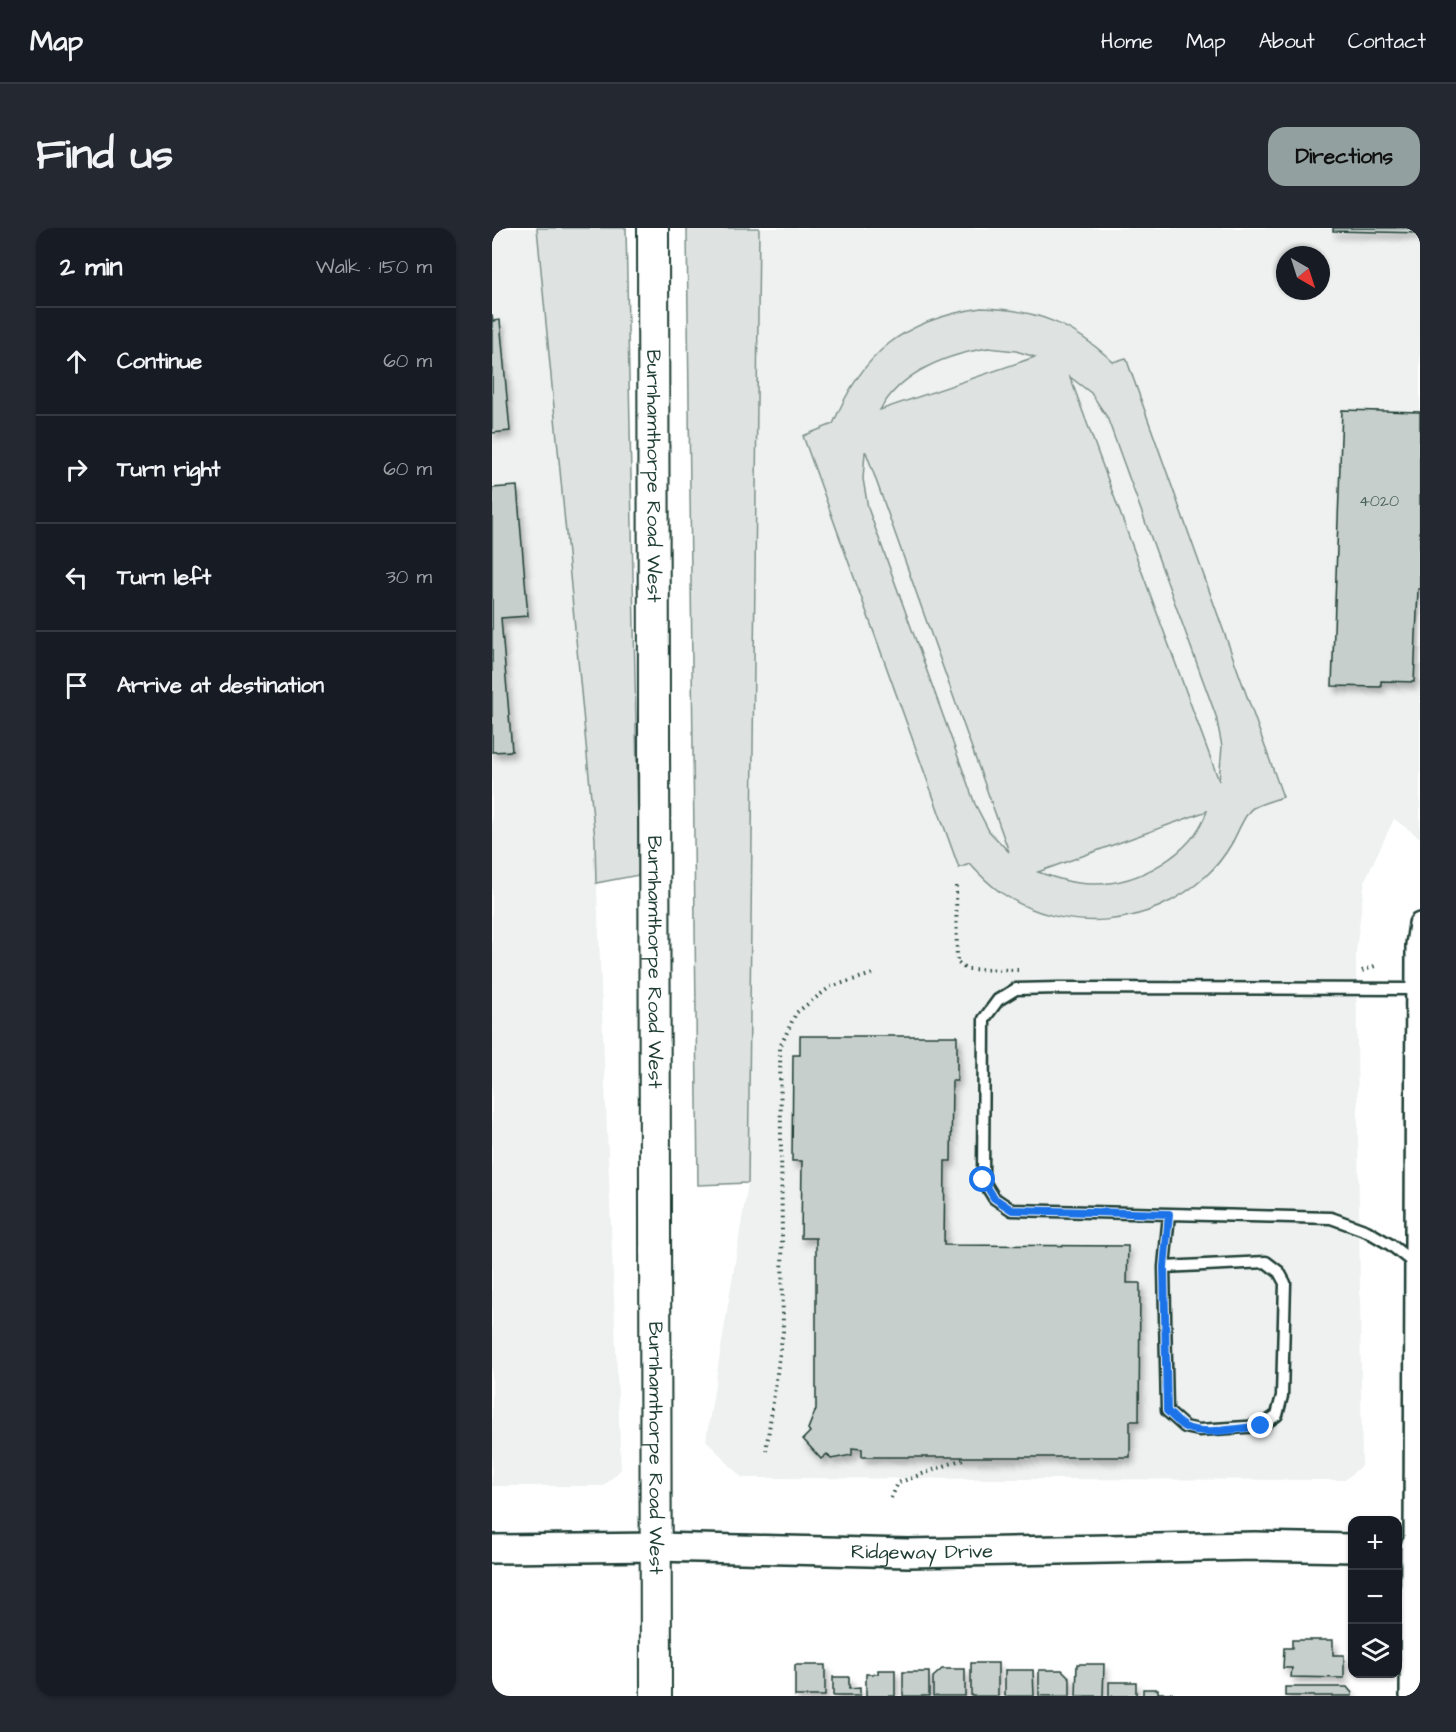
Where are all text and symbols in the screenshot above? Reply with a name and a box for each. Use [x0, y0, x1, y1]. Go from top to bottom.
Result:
text: Map [30, 22, 83, 61]
text: Home [1101, 27, 1153, 56]
text: Map [1186, 27, 1226, 56]
text: About [1259, 27, 1315, 56]
text: Contact [1348, 27, 1426, 56]
text: Find us [36, 127, 173, 185]
button: Directions [1268, 127, 1420, 186]
north arrow [1276, 246, 1330, 300]
text: 2 min [60, 249, 122, 285]
text: Walk · 150 m [316, 253, 432, 281]
icon: ahead [60, 345, 93, 378]
text: Continue [117, 346, 202, 377]
text: 60 m [383, 347, 432, 375]
street label: Burnhamthorpe Road West [639, 349, 668, 603]
icon: right [60, 453, 93, 486]
text: Turn right [117, 454, 220, 485]
text: 60 m [383, 455, 432, 483]
house number: 4020 [1359, 490, 1399, 512]
icon: left [60, 561, 93, 594]
text: Turn left [117, 562, 211, 593]
text: 30 m [386, 563, 432, 591]
icon: arrive [60, 669, 93, 702]
text: Arrive at destination [117, 670, 324, 701]
street label: Burnhamthorpe Road West [640, 835, 669, 1089]
route start [969, 1166, 995, 1192]
street label: Burnhamthorpe Road West [641, 1321, 670, 1575]
route end [1247, 1412, 1273, 1438]
map controls [1348, 1516, 1402, 1678]
button: + [1348, 1516, 1402, 1570]
street label: Ridgeway Drive [850, 1537, 994, 1568]
button: − [1348, 1570, 1402, 1624]
button: layers [1348, 1624, 1402, 1678]

